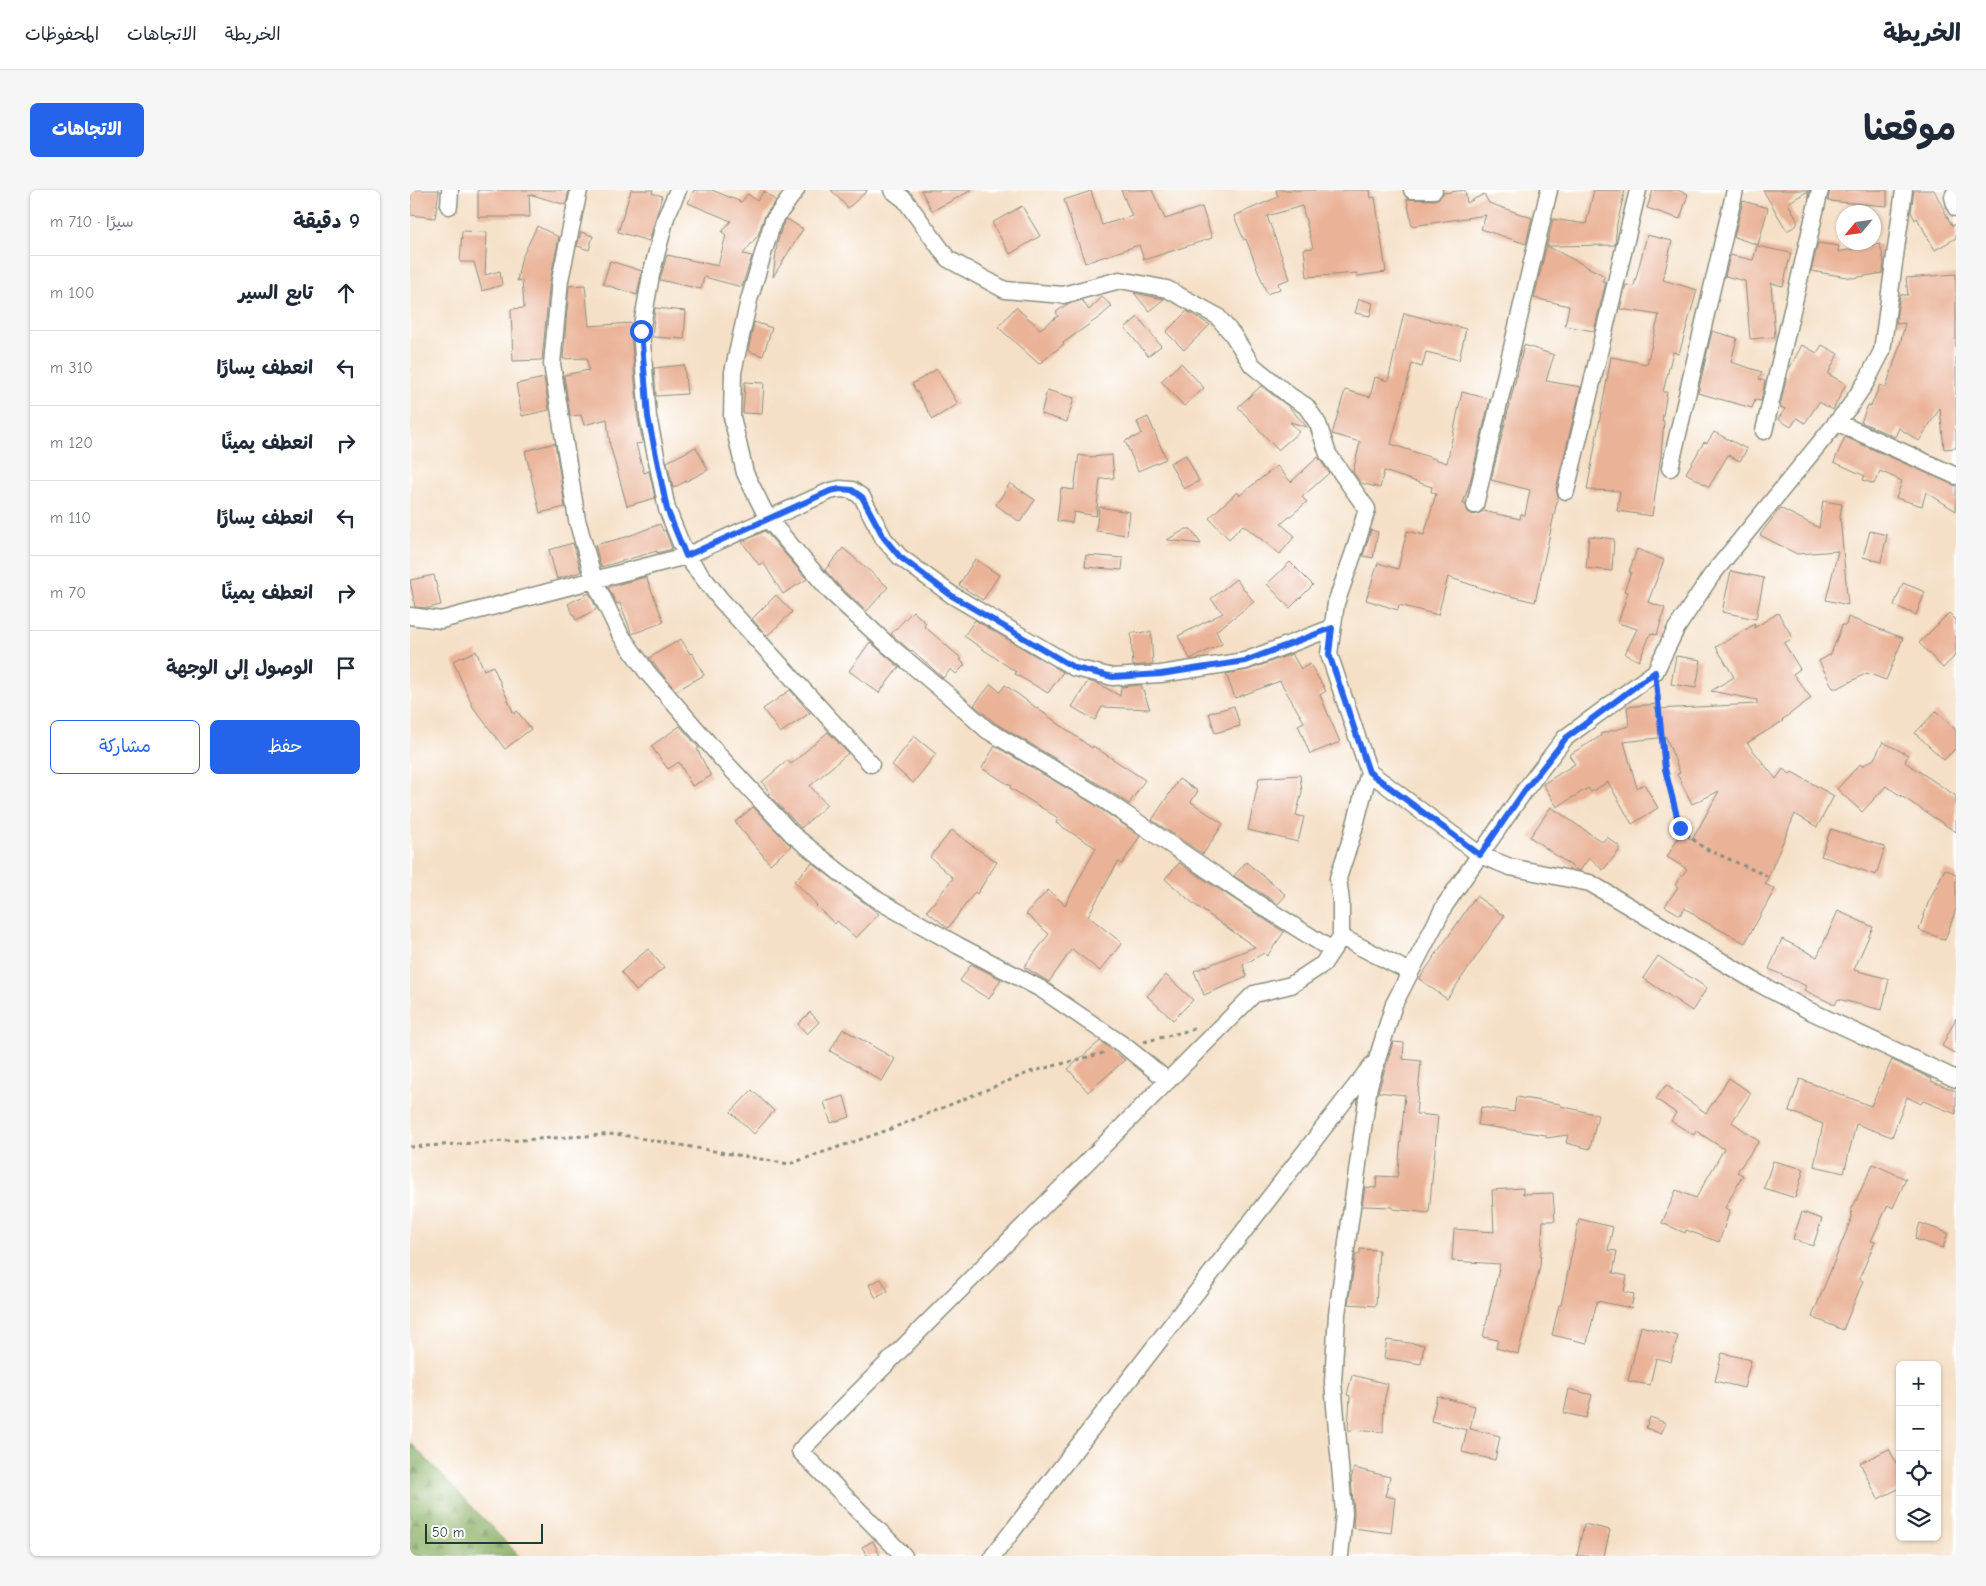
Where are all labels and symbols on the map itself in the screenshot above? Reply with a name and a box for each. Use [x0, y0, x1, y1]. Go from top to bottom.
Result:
north arrow [1836, 205, 1881, 250]
route start [630, 320, 653, 343]
route end [1669, 817, 1692, 840]
scale bar [425, 1521, 542, 1544]

